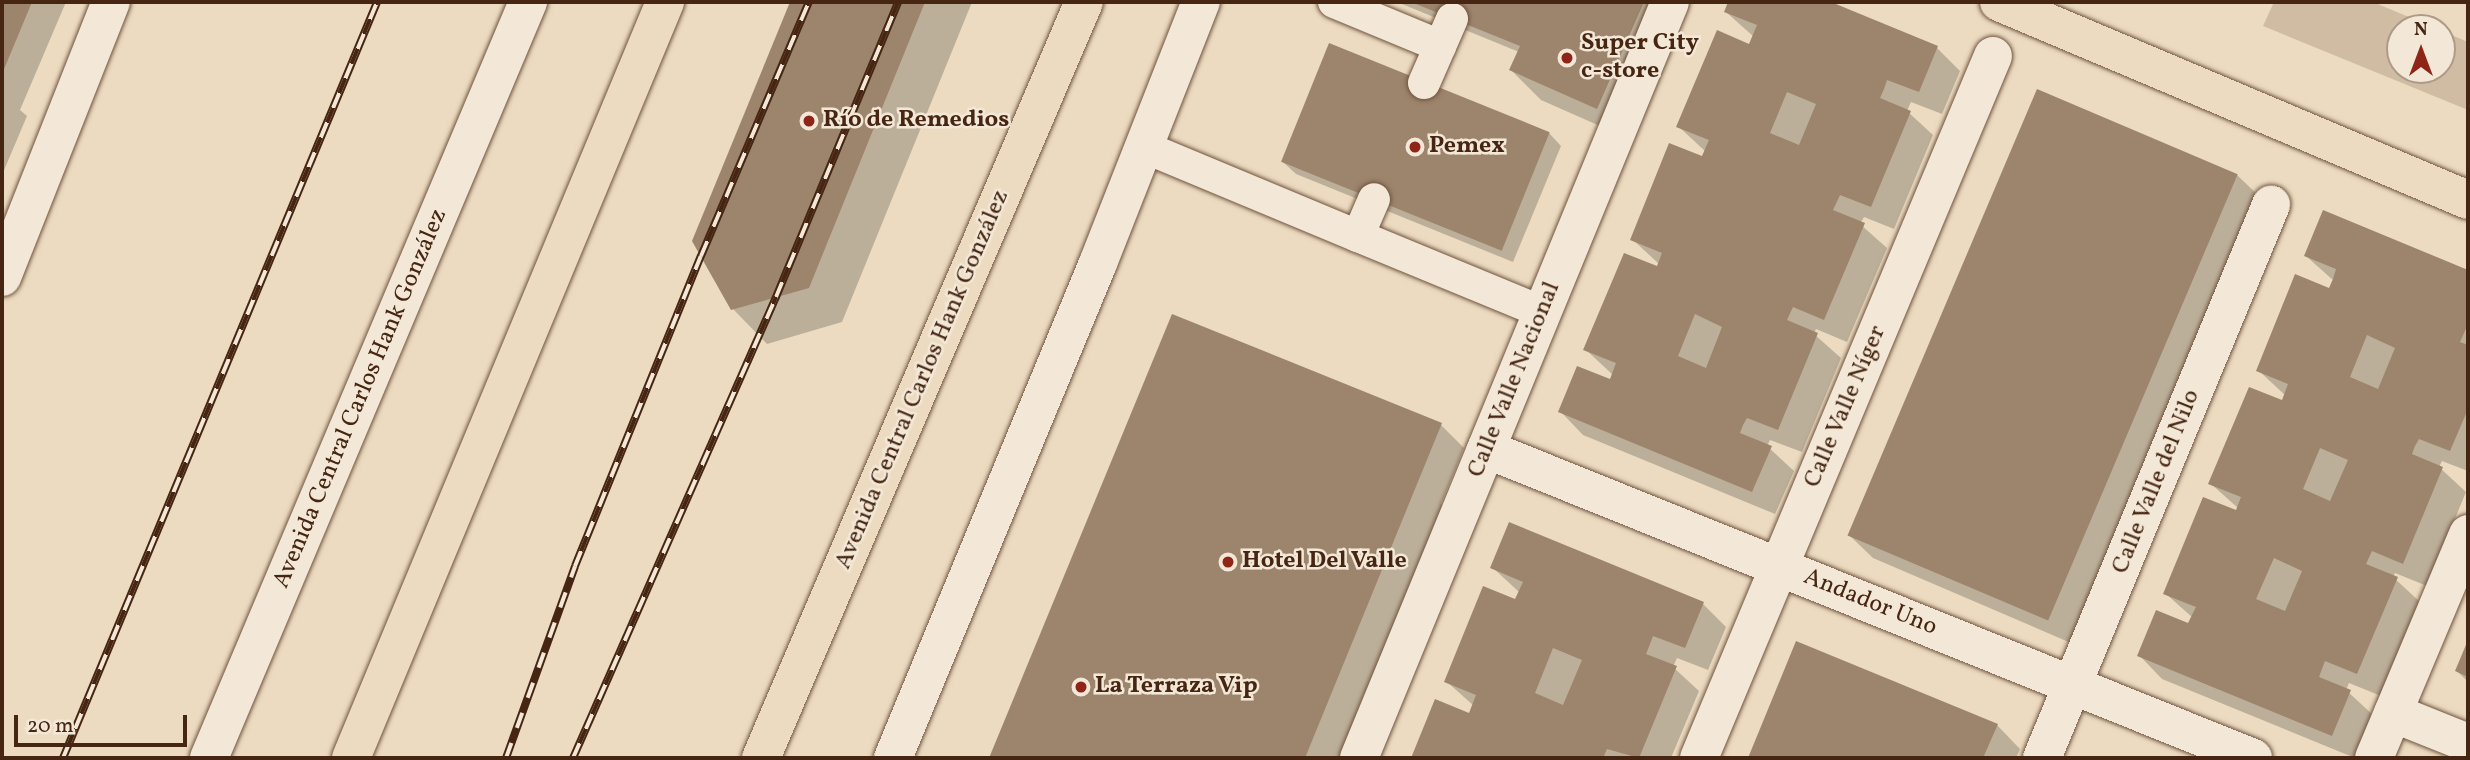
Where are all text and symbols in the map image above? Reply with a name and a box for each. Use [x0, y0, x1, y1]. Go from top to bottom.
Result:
north arrow [2386, 14, 2456, 84]
text: N [2414, 17, 2428, 43]
place label: Super City c-store [1581, 30, 1699, 86]
marker: Super City c-store [1559, 50, 1575, 66]
place label: Río de Remedios [823, 107, 1009, 135]
marker: Río de Remedios [801, 113, 817, 129]
place label: Pemex [1429, 133, 1505, 161]
marker: Pemex [1407, 139, 1423, 155]
street label: Avenida Central Carlos Hank González [830, 186, 1016, 574]
street label: Avenida Central Carlos Hank González [268, 205, 454, 593]
street label: Calle Valle Nacional [1463, 278, 1567, 482]
street label: Calle Valle Níger [1799, 321, 1893, 493]
street label: Calle Valle del Nilo [2107, 385, 2207, 579]
place label: Hotel Del Valle [1242, 548, 1408, 576]
marker: Hotel Del Valle [1220, 554, 1236, 570]
street label: Andador Uno [1799, 563, 1941, 643]
place label: La Terraza Vip [1095, 673, 1259, 701]
marker: La Terraza Vip [1073, 679, 1089, 695]
scale bar [18, 700, 191, 744]
text: 20 m [27, 712, 73, 741]

